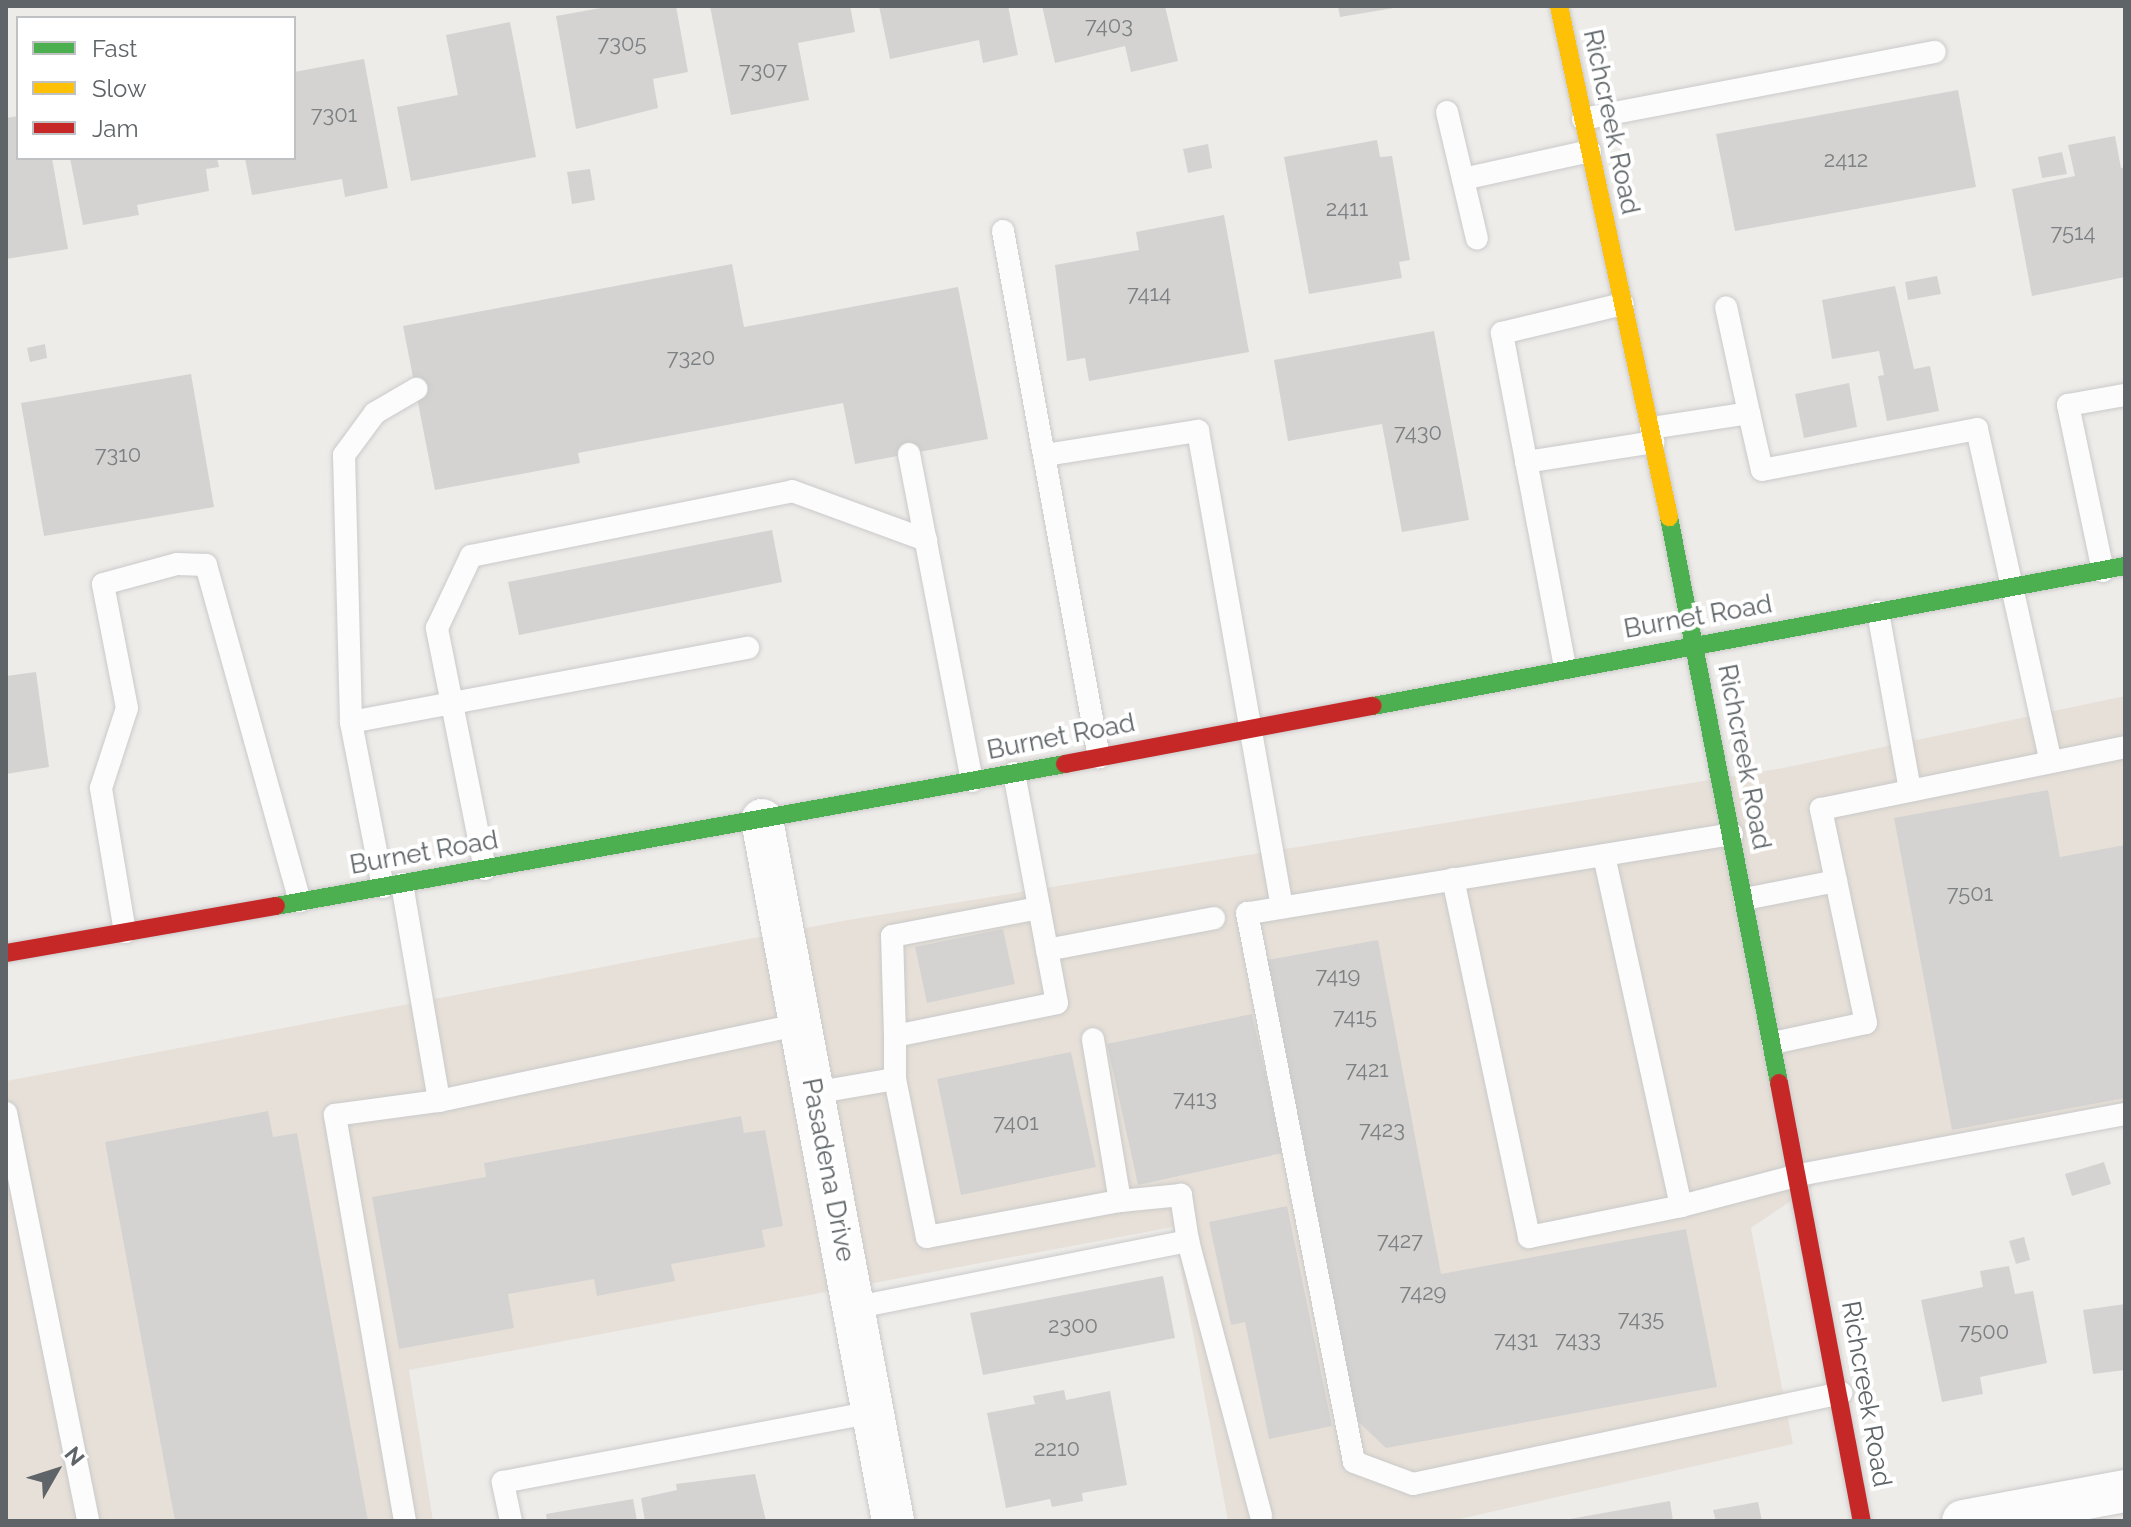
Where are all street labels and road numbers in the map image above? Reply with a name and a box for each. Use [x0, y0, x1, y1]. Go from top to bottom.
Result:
street label: Richcreek Road [1576, 27, 1646, 217]
street label: Burnet Road [1621, 589, 1775, 645]
street label: Richcreek Road [1711, 662, 1777, 852]
street label: Burnet Road [984, 707, 1138, 767]
street label: Burnet Road [347, 825, 501, 881]
street label: Pasadena Drive [795, 1076, 861, 1264]
street label: Richcreek Road [1834, 1299, 1898, 1489]

